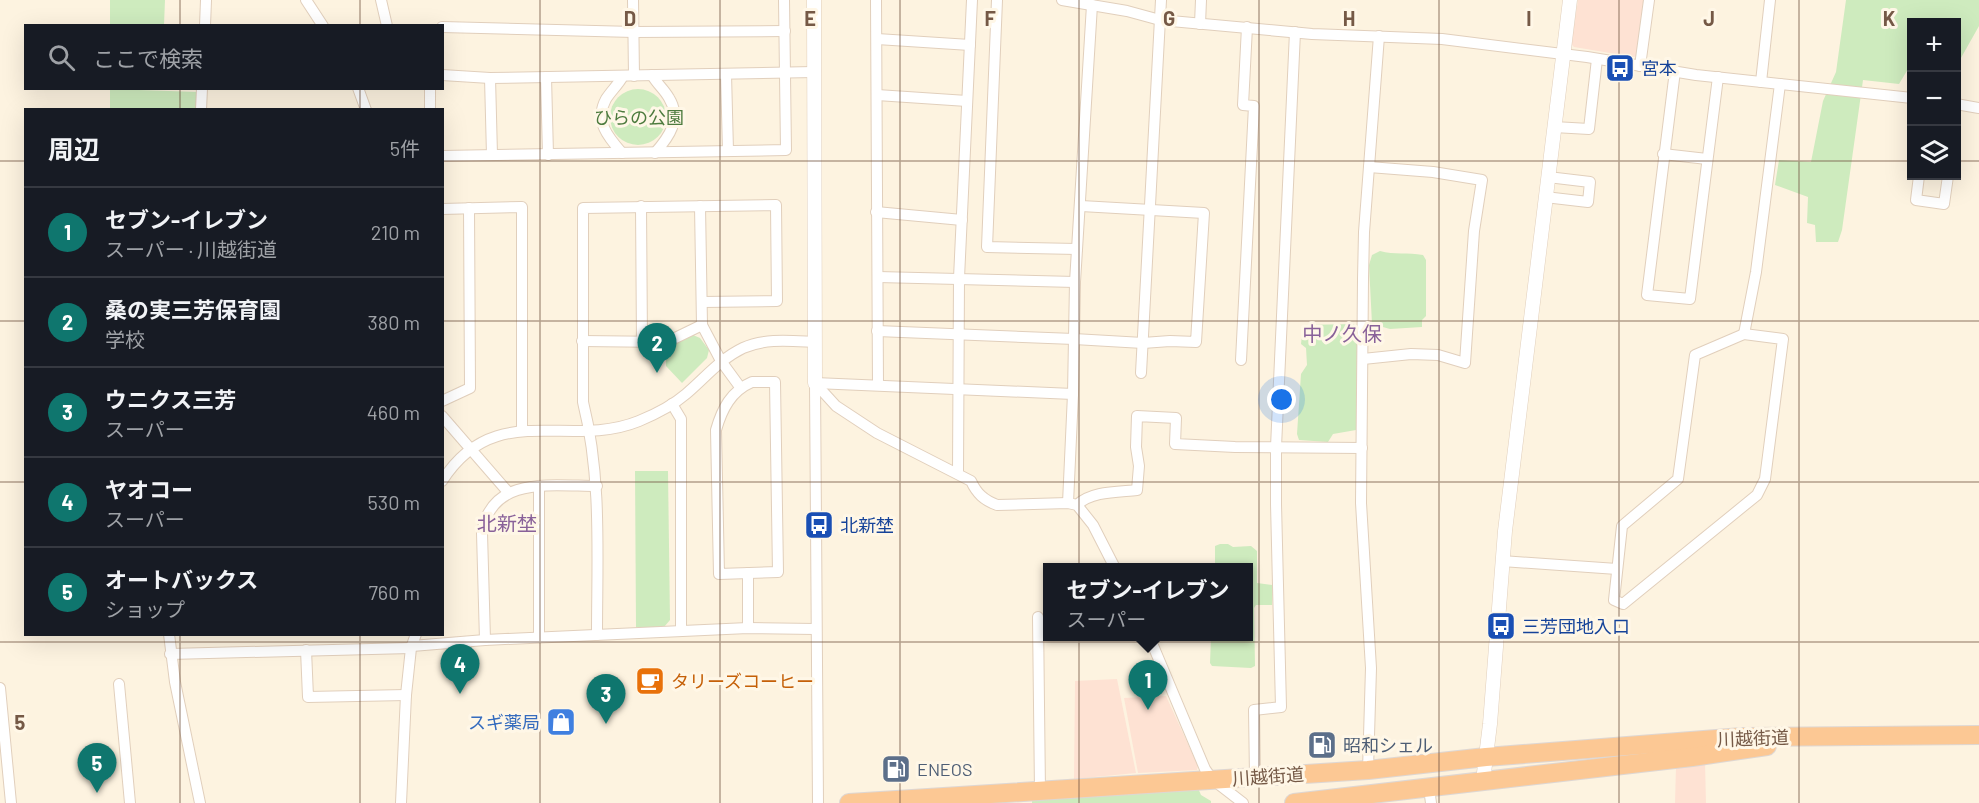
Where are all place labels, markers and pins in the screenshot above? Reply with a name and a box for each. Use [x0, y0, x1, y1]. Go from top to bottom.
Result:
bus stop icon: 宮本 [1604, 52, 1636, 84]
place label: 宮本 [1641, 57, 1677, 79]
pin: 2 [638, 324, 676, 373]
bus stop icon: 北新埜 [803, 509, 835, 541]
place label: 北新埜 [840, 514, 894, 536]
bus stop icon: 三芳団地入口 [1485, 610, 1517, 642]
place label: 三芳団地入口 [1522, 615, 1630, 637]
pin: 4 [440, 644, 480, 694]
pin: 1 [1128, 660, 1168, 710]
cafe icon: タリーズコーヒー [634, 665, 666, 697]
place label: タリーズコーヒー [671, 670, 814, 692]
pin: 3 [586, 674, 626, 724]
shop icon: スギ薬局 [545, 706, 577, 738]
place label: スギ薬局 [468, 711, 540, 733]
fuel station icon: 昭和シェル [1306, 729, 1338, 761]
place label: 昭和シェル [1343, 734, 1433, 756]
pin: 5 [78, 744, 116, 793]
fuel station icon: ENEOS [880, 753, 912, 785]
place label: ENEOS [917, 758, 972, 780]

